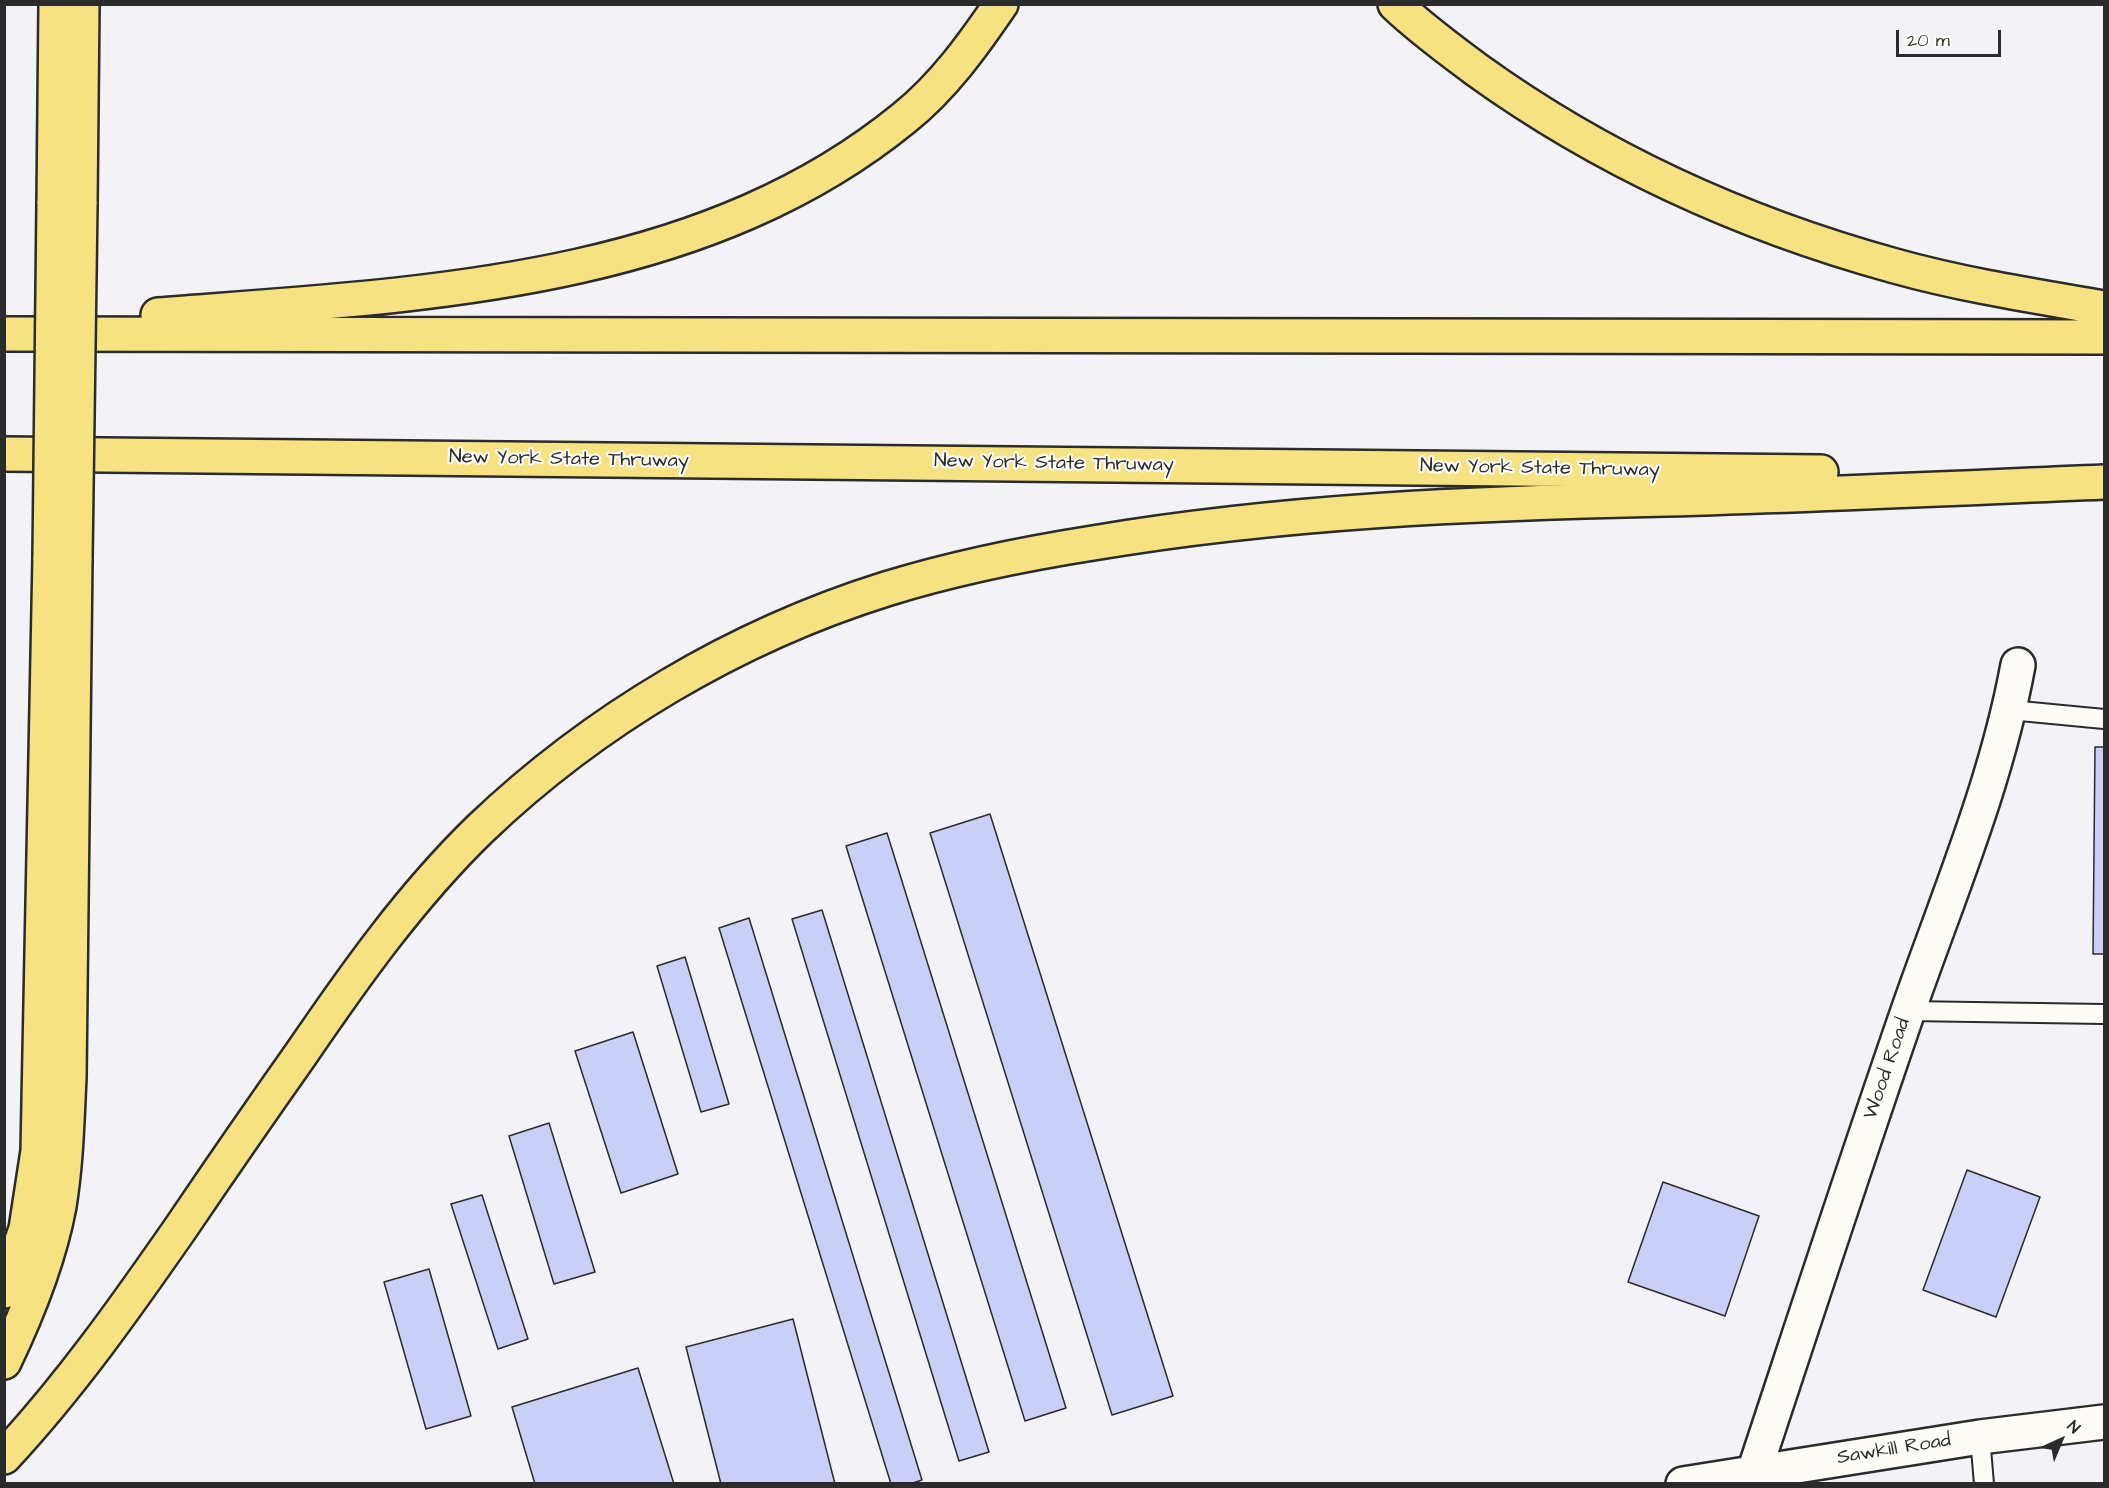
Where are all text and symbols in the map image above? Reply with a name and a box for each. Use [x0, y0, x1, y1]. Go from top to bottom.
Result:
scale bar [1899, 18, 2004, 56]
text: 20 m [1907, 28, 1950, 53]
street label: New York State Thruway [449, 446, 689, 474]
street label: New York State Thruway [934, 450, 1174, 478]
street label: New York State Thruway [1420, 455, 1660, 483]
street label: Wood Road [1859, 1015, 1917, 1123]
north arrow [2031, 1410, 2091, 1470]
text: N [2062, 1416, 2085, 1438]
street label: Sawkill Road [1835, 1429, 1953, 1471]

